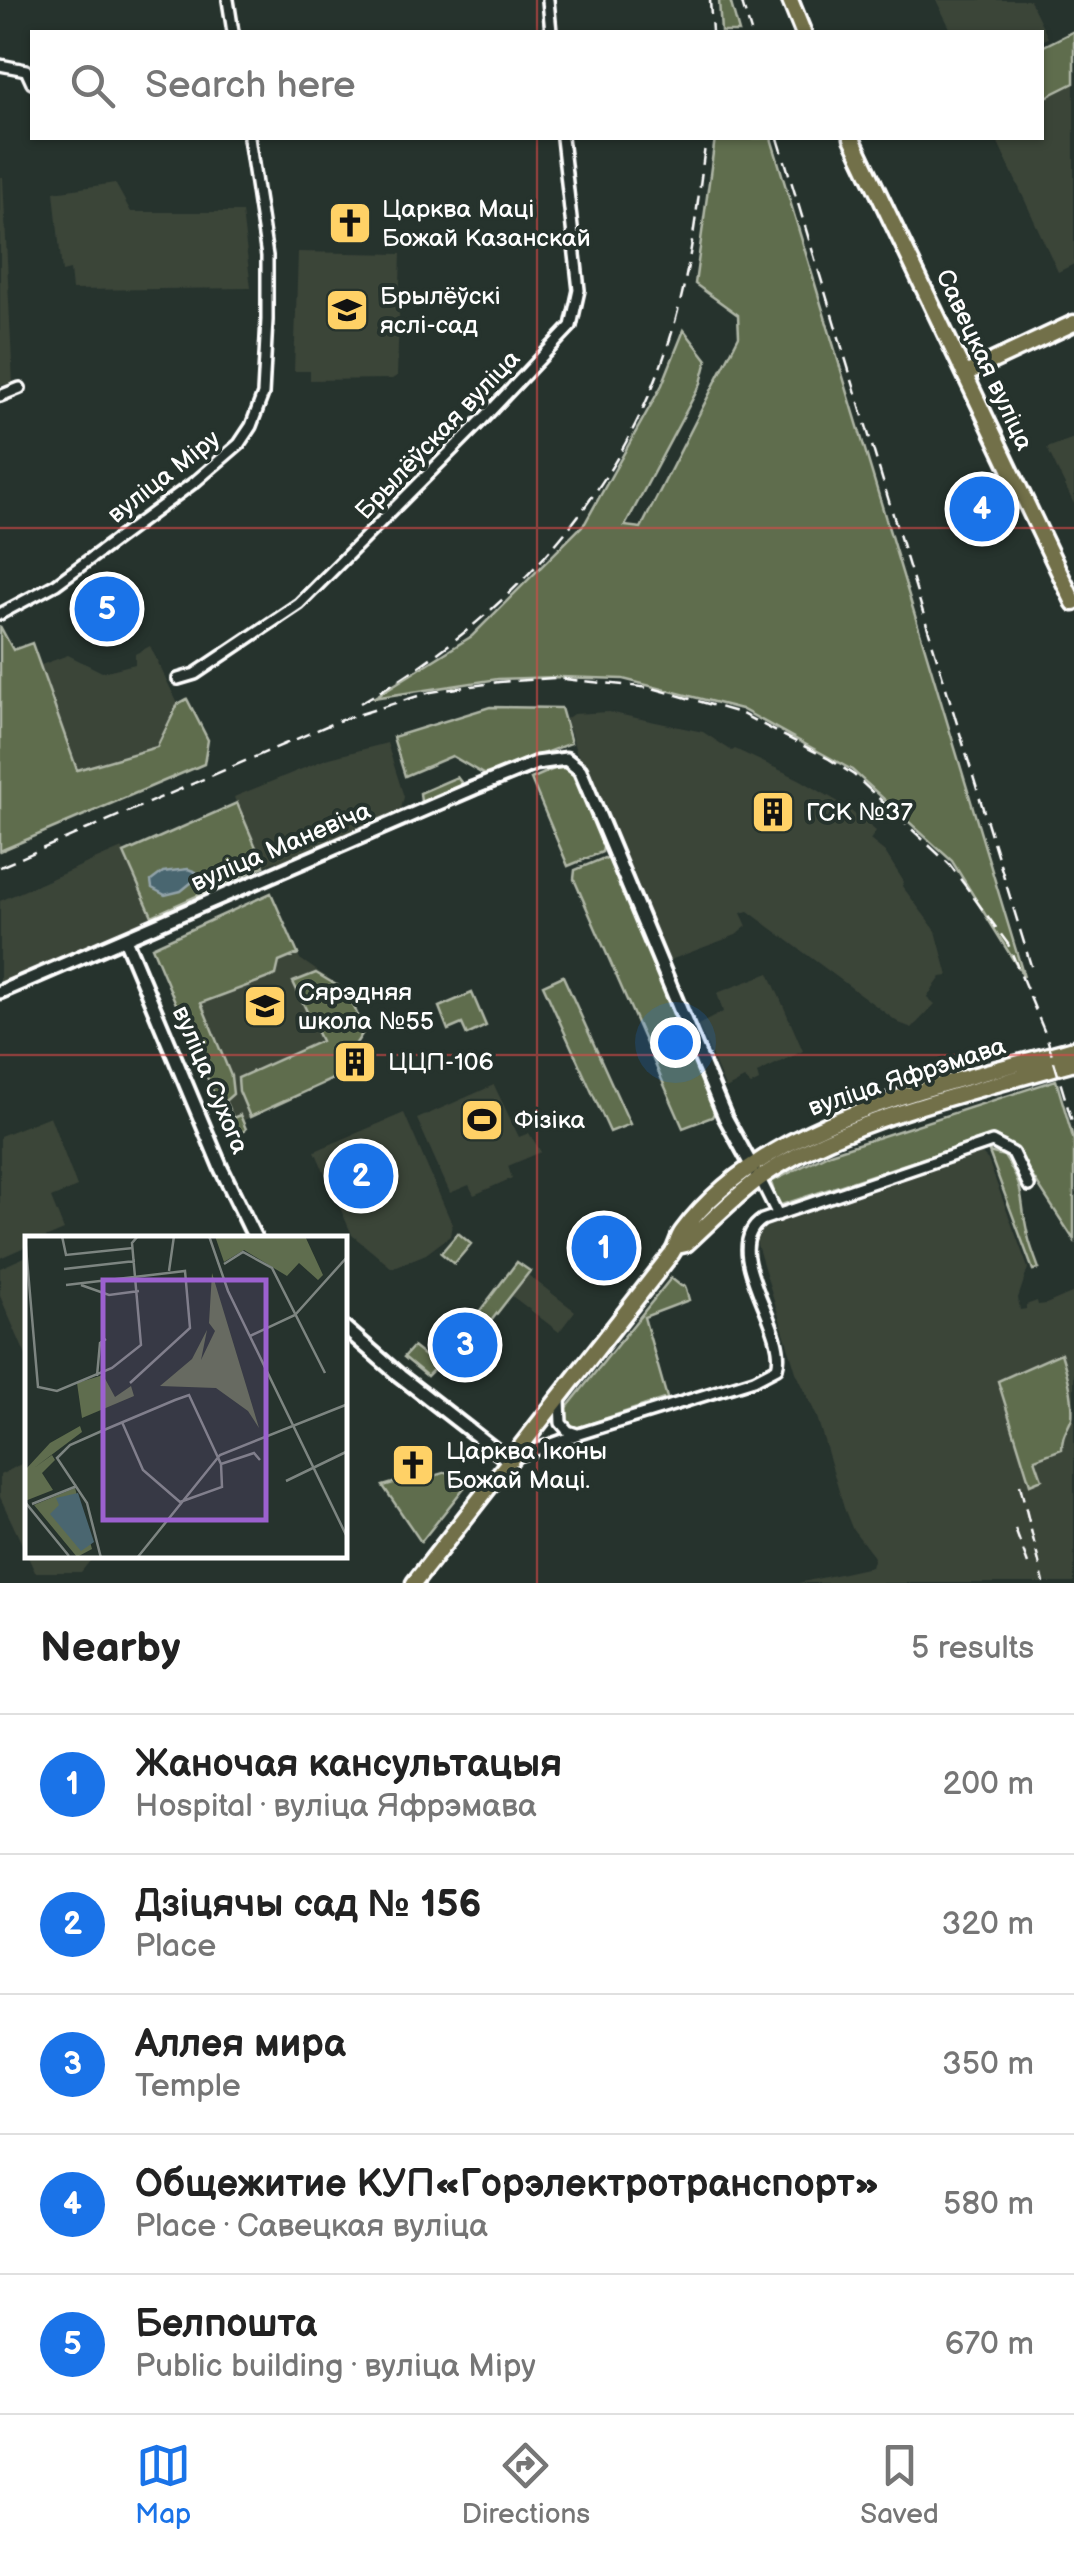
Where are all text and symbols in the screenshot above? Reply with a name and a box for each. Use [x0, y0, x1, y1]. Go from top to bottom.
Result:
search box [30, 30, 1044, 140]
icon: search [65, 58, 120, 113]
text: Search here [145, 63, 356, 108]
place label: Царква Маці Божай Казанскай [382, 194, 591, 254]
church icon: Царква Маці Божай Казанскай [327, 200, 373, 246]
street label: Савецкая вуліца [929, 265, 1040, 456]
place label: Брылёўскі яслі-сад [380, 281, 501, 341]
school or university icon: Брылёўскі яслі-сад [324, 287, 370, 333]
street label: Брылёўская вуліца [349, 344, 527, 526]
street label: вуліца Міру [102, 423, 227, 530]
pin: 4 [950, 472, 1014, 546]
pin: 5 [74, 572, 140, 646]
building icon: ГСК №37 [750, 789, 796, 835]
street label: вуліца Маневіча [187, 795, 376, 899]
place label: ГСК №37 [806, 797, 913, 828]
place label: Сярэдняя школа №55 [298, 977, 434, 1037]
school or university icon: Сярэдняя школа №55 [242, 983, 288, 1029]
street label: вуліца Сухога [165, 1001, 255, 1159]
your location [650, 1017, 701, 1068]
street label: вуліца Яфрэмава [804, 1030, 1010, 1124]
building icon: ЦЦП-106 [332, 1039, 378, 1085]
place label: ЦЦП-106 [388, 1047, 494, 1078]
sports icon: Фізіка [459, 1097, 505, 1143]
place label: Фізіка [514, 1105, 586, 1136]
pin: 2 [328, 1138, 394, 1214]
pin: 1 [572, 1210, 636, 1286]
inset map [25, 1236, 348, 1558]
pin: 3 [432, 1308, 498, 1382]
place label: Царква Іконы Божай Маці. [446, 1436, 607, 1496]
church icon: Царква Іконы Божай Маці. [390, 1442, 436, 1488]
text: Nearby [40, 1623, 180, 1674]
text: 5 results [911, 1629, 1034, 1668]
text: Жаночая кансультацыя [135, 1742, 562, 1787]
text: 1 [66, 1765, 79, 1804]
text: 200 m [942, 1765, 1034, 1804]
text: Hospital · вуліца Яфрэмава [135, 1787, 537, 1826]
text: Дзіцячы сад № 156 [135, 1882, 481, 1927]
text: 2 [63, 1905, 82, 1944]
text: 320 m [942, 1905, 1034, 1944]
text: Place [135, 1927, 216, 1966]
text: Аллея мира [135, 2022, 346, 2067]
text: 3 [63, 2045, 82, 2084]
text: 350 m [942, 2045, 1034, 2084]
text: Temple [135, 2067, 241, 2106]
text: Общежитие КУП«Горэлектротранспорт» [135, 2162, 879, 2207]
text: 4 [63, 2185, 82, 2224]
text: 580 m [943, 2185, 1034, 2224]
text: Place · Савецкая вуліца [135, 2207, 488, 2246]
text: Белпошта [135, 2302, 317, 2347]
text: 5 [63, 2325, 82, 2364]
text: 670 m [945, 2325, 1034, 2364]
text: Public building · вуліца Міру [135, 2347, 536, 2386]
tab: Map [135, 2438, 191, 2531]
tab: Directions [461, 2438, 590, 2531]
tab: Saved [860, 2438, 939, 2531]

